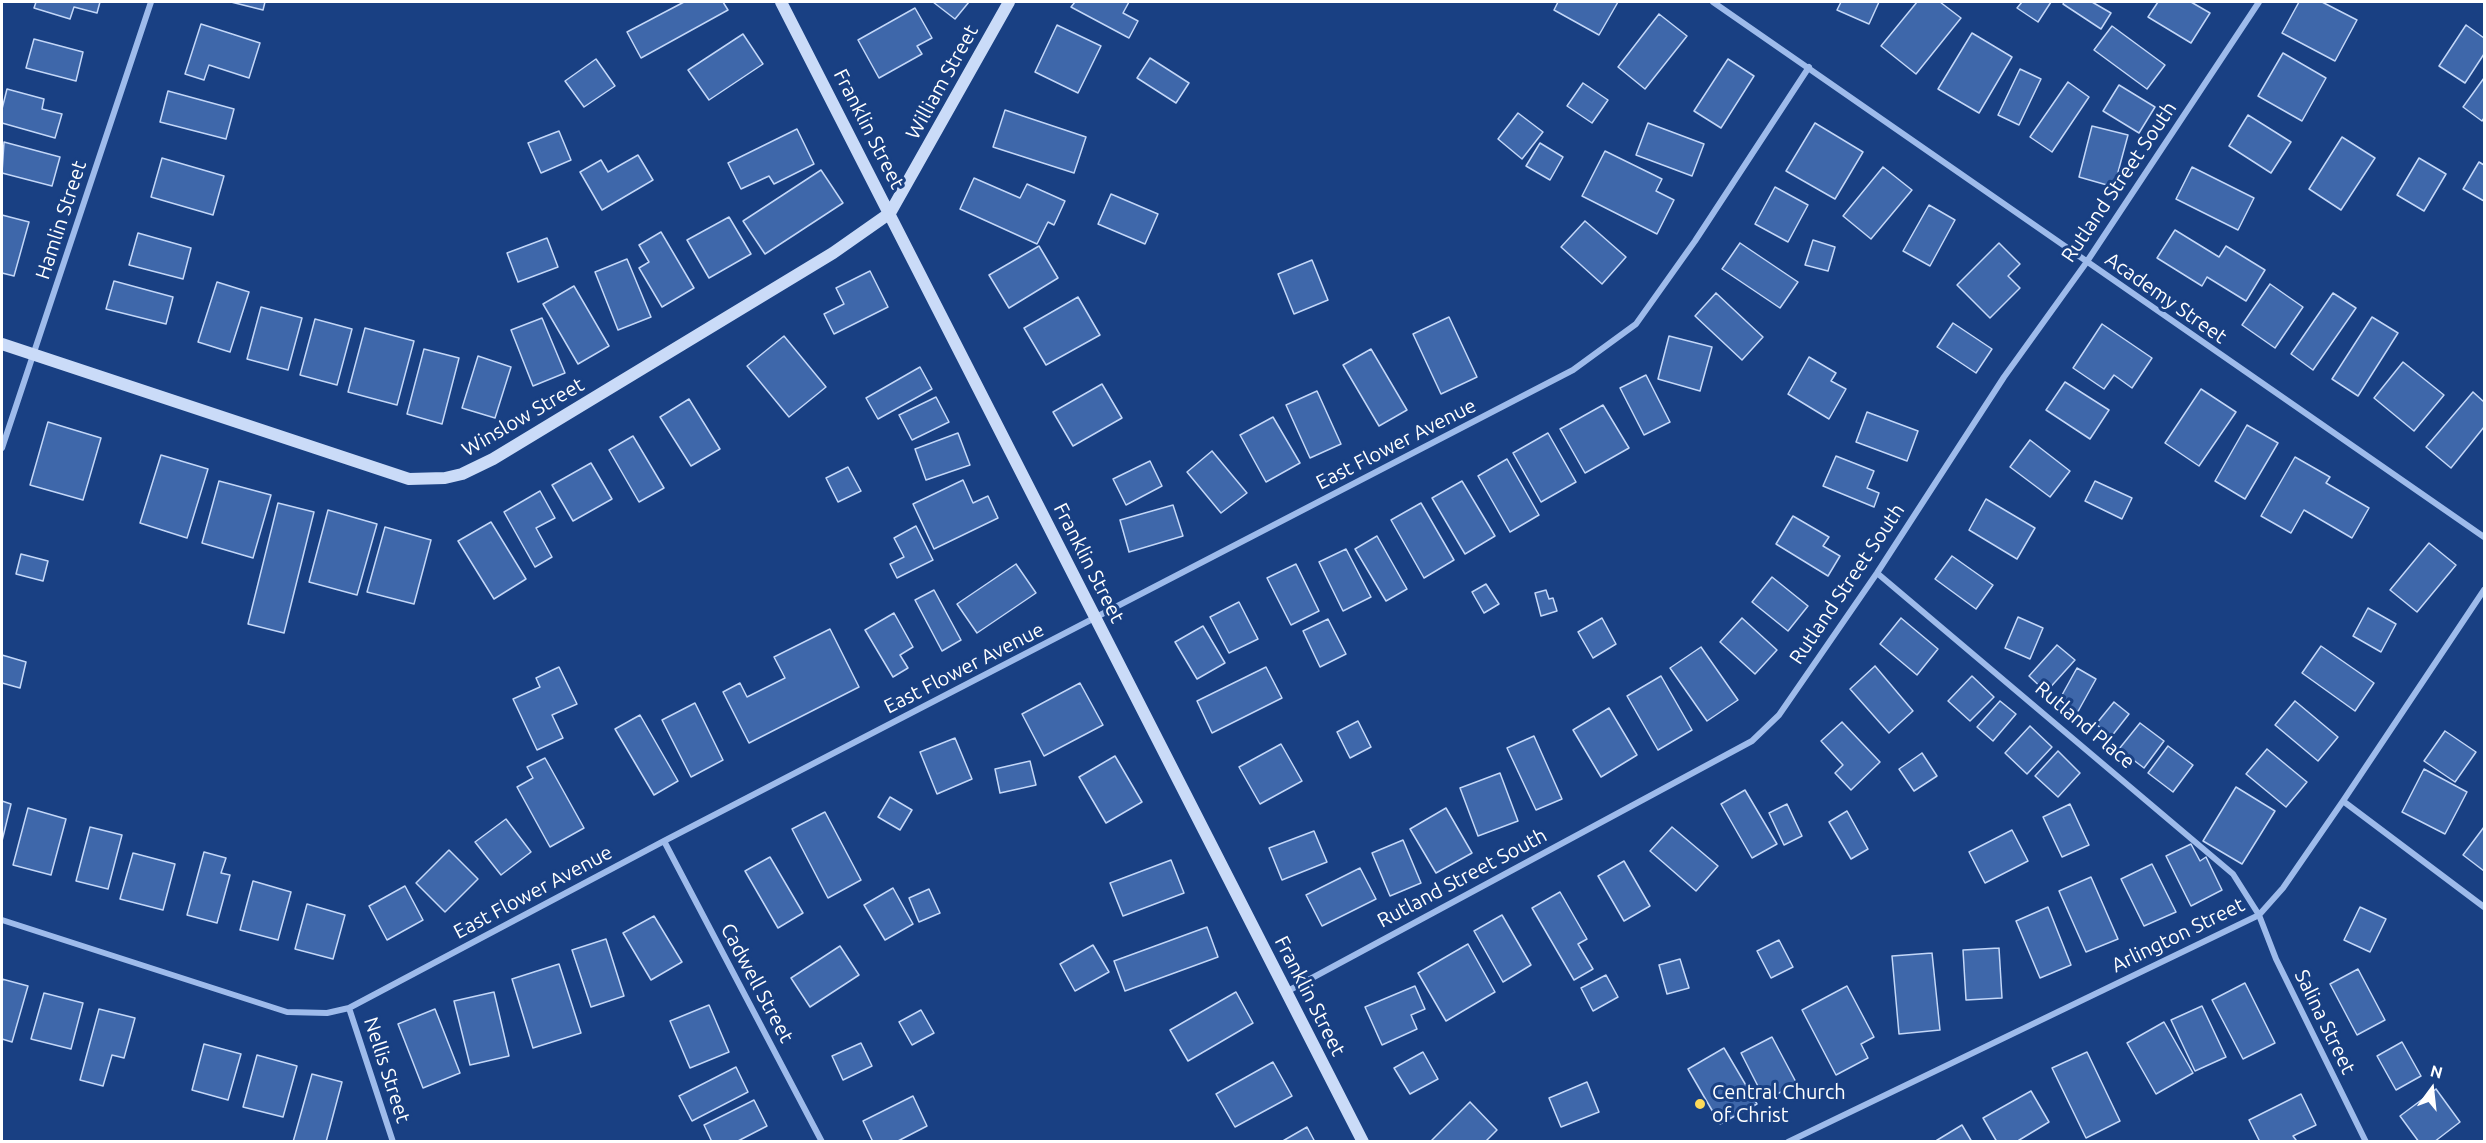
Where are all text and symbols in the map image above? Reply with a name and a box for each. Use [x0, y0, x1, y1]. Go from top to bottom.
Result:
street label: William Street [901, 21, 983, 143]
street label: Franklin Street [828, 65, 910, 193]
street label: Rutland Street South [2056, 97, 2182, 267]
street label: Hamlin Street [31, 158, 91, 282]
street label: Academy Street [2101, 247, 2231, 349]
street label: Winslow Street [458, 372, 588, 462]
street label: East Flower Avenue [1312, 393, 1480, 495]
street label: Franklin Street [1048, 499, 1130, 627]
street label: Rutland Street South [1784, 499, 1910, 669]
street label: East Flower Avenue [880, 617, 1048, 719]
street label: Rutland Place [2030, 676, 2140, 774]
street label: Rutland Street South [1373, 823, 1551, 933]
street label: East Flower Avenue [450, 840, 616, 944]
street label: Arlington Street [2108, 892, 2248, 978]
street label: Cadwell Street [715, 919, 799, 1047]
street label: Franklin Street [1269, 932, 1351, 1060]
street label: Salina Street [2289, 966, 2361, 1078]
street label: Nellis Street [359, 1014, 415, 1126]
north arrow [2402, 1059, 2462, 1119]
text: N [2429, 1061, 2445, 1082]
place label: Central Church of Christ [1712, 1080, 1846, 1127]
marker: Central Church of Christ [1693, 1097, 1707, 1111]

